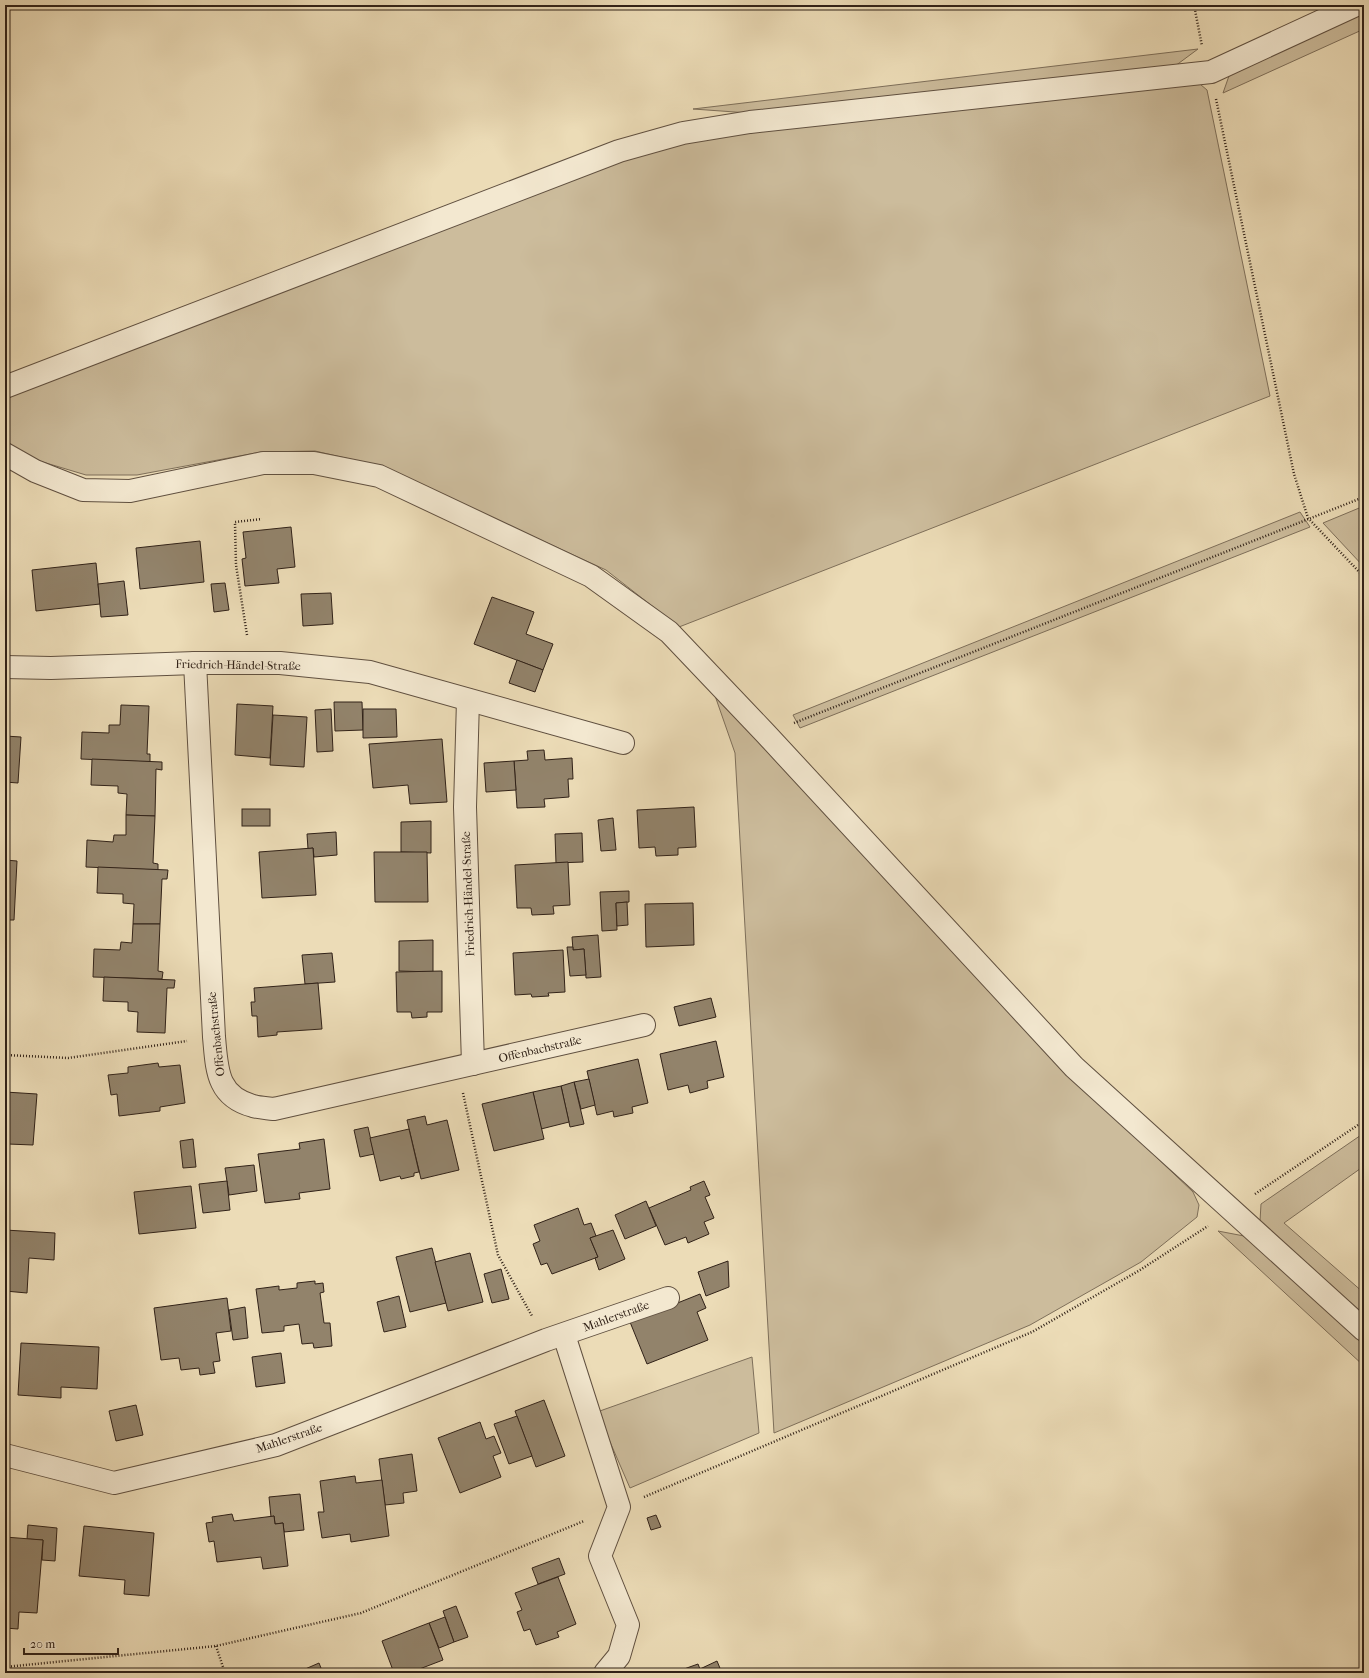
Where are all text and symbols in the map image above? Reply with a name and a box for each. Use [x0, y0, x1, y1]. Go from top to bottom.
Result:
street label: Friedrich-Händel-Straße [175, 657, 301, 673]
street label: Friedrich-Händel-Straße [459, 831, 477, 957]
street label: Offenbachstraße [205, 991, 227, 1077]
street label: Offenbachstraße [497, 1033, 583, 1065]
street label: Mahlerstraße [581, 1298, 651, 1334]
street label: Mahlerstraße [254, 1420, 324, 1456]
scale bar [24, 1630, 118, 1656]
text: 20 m [30, 1637, 55, 1651]

